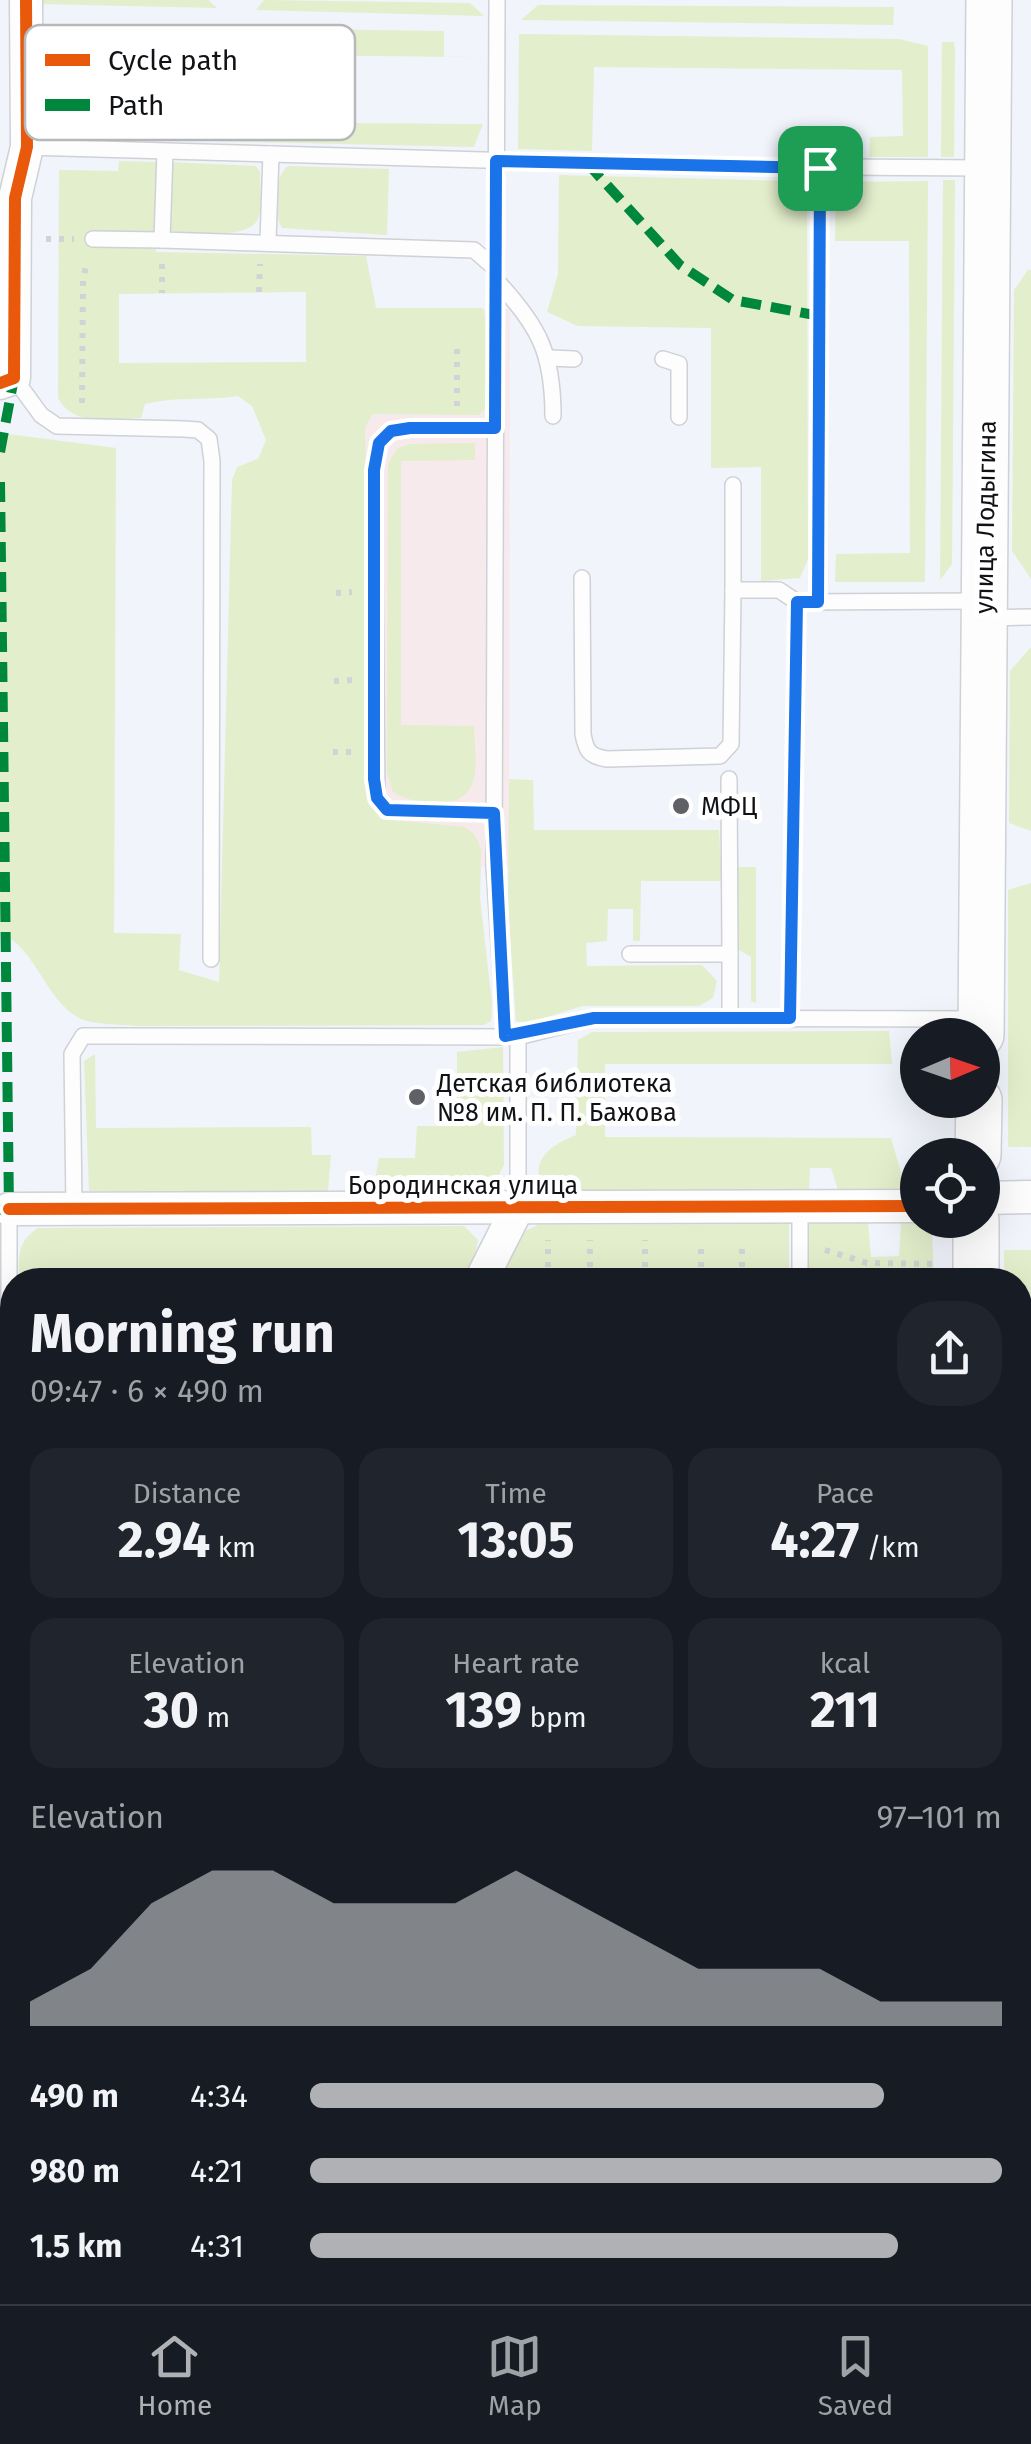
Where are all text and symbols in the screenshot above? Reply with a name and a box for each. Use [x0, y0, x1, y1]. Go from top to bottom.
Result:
legend [25, 25, 355, 140]
text: Cycle path [108, 44, 238, 77]
text: Path [108, 89, 164, 122]
pin [778, 126, 863, 211]
icon: arrive [793, 141, 848, 196]
street label: улица Лодыгина [969, 420, 1003, 614]
place label: МФЦ [701, 792, 758, 822]
marker: МФЦ [670, 795, 692, 817]
north arrow [900, 1018, 1000, 1118]
map controls [900, 1018, 1000, 1238]
place label: Детская библиотека №8 им. П. П. Бажова [436, 1069, 677, 1128]
marker: Детская библиотека №8 им. П. П. Бажова [406, 1086, 428, 1108]
button: locate [900, 1138, 1000, 1238]
street label: Бородинская улица [348, 1171, 578, 1201]
text: Morning run [30, 1301, 335, 1367]
button: share [897, 1301, 1002, 1406]
text: 09:47 · 6 × 490 m [30, 1372, 264, 1410]
text: Distance [133, 1477, 241, 1510]
text: Time [485, 1477, 547, 1510]
text: Pace [816, 1477, 874, 1510]
text: 2.94 [118, 1510, 210, 1570]
text: 13:05 [457, 1510, 575, 1570]
text: 4:27 [770, 1510, 859, 1570]
text: km [210, 1531, 256, 1564]
text: /km [859, 1531, 920, 1564]
text: Elevation [128, 1647, 246, 1680]
text: Heart rate [452, 1647, 580, 1680]
text: kcal [820, 1647, 870, 1680]
text: 30 [144, 1680, 199, 1740]
text: 139 [445, 1680, 522, 1740]
text: 211 [810, 1680, 880, 1740]
text: m [199, 1701, 230, 1734]
text: bpm [522, 1701, 587, 1734]
text: Elevation [30, 1798, 164, 1836]
text: 97–101 m [876, 1798, 1002, 1836]
text: 490 m [30, 2077, 119, 2115]
text: 4:34 [190, 2077, 248, 2115]
text: 980 m [30, 2152, 120, 2190]
text: 4:21 [190, 2152, 244, 2190]
text: 1.5 km [30, 2227, 122, 2265]
text: 4:31 [190, 2227, 244, 2265]
tab: Home [138, 2329, 212, 2422]
tab: Map [487, 2329, 542, 2422]
tab: Saved [818, 2329, 893, 2422]

